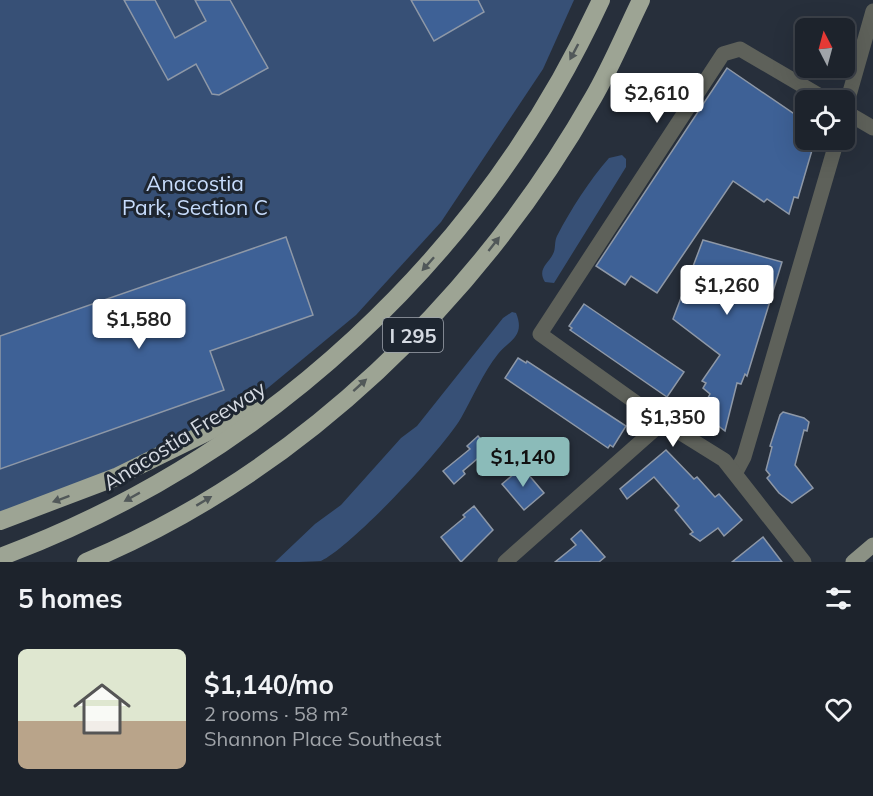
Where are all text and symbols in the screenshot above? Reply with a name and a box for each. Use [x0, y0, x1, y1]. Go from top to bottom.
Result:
north arrow [795, 18, 855, 78]
map controls [795, 18, 855, 150]
one-way arrow [569, 44, 579, 61]
pin: $2,610 [608, 73, 706, 124]
text: $2,610 [625, 80, 689, 105]
button: locate [795, 90, 855, 150]
park label: Anacostia Park, Section C [122, 170, 268, 220]
one-way arrow [488, 237, 500, 252]
one-way arrow [422, 256, 435, 271]
pin: $1,260 [678, 265, 776, 316]
text: $1,260 [695, 272, 759, 297]
pin: $1,580 [90, 299, 188, 350]
text: $1,580 [107, 306, 171, 331]
road number: I 295 [383, 318, 443, 352]
street label: Anacostia Freeway [98, 374, 270, 496]
one-way arrow [352, 379, 367, 392]
pin: $1,350 [624, 397, 722, 448]
text: $1,350 [641, 404, 705, 429]
pin: $1,140 [474, 437, 572, 488]
text: $1,140 [491, 444, 555, 469]
one-way arrow [123, 492, 140, 502]
one-way arrow [51, 495, 69, 505]
one-way arrow [196, 496, 212, 507]
text: 5 homes [18, 582, 122, 615]
icon: filters [822, 582, 855, 615]
text: $1,140/mo [204, 668, 334, 701]
icon: home [66, 673, 138, 745]
icon: heart [822, 693, 855, 726]
text: 2 rooms · 58 m² [204, 701, 348, 726]
text: Shannon Place Southeast [204, 726, 441, 751]

